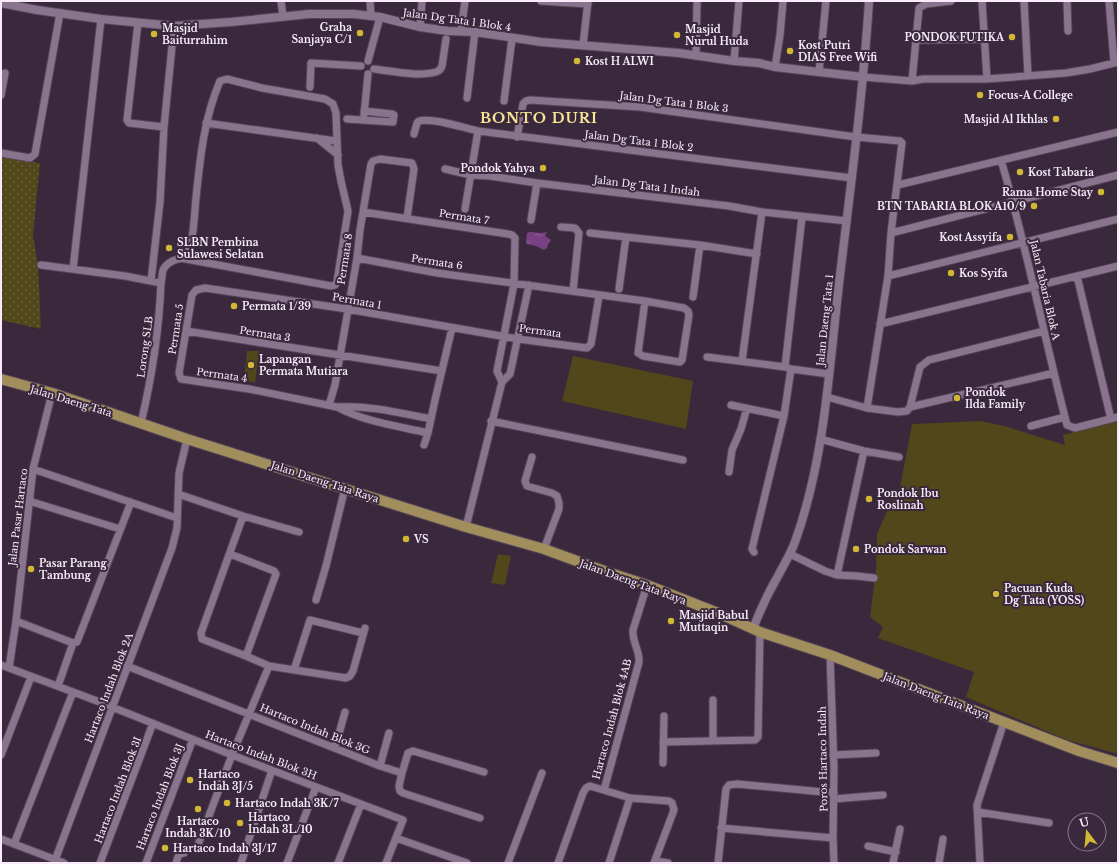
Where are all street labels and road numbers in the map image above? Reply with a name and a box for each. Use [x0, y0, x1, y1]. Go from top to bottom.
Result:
street label: Jalan Dg Tata 1 Blok 4 [400, 6, 512, 34]
street label: Jalan Dg Tata 1 Blok 3 [617, 89, 729, 115]
street label: Jalan Dg Tata 1 Blok 2 [582, 128, 694, 154]
street label: Jalan Dg Tata 1 Indah [591, 173, 701, 199]
street label: Permata 7 [438, 207, 491, 228]
street label: Permata 8 [335, 233, 355, 285]
street label: Jalan Tabaria Blok A [1027, 237, 1063, 341]
street label: Permata 6 [410, 252, 464, 272]
street label: Jalan Daeng Tata 1 [814, 274, 836, 368]
street label: Permata 1 [331, 290, 383, 312]
street label: Permata 5 [166, 302, 186, 355]
street label: Lorong SLB [134, 315, 156, 379]
street label: Permata [518, 322, 562, 340]
street label: Permata 3 [239, 324, 291, 344]
street label: Permata 4 [196, 365, 248, 385]
street label: Jalan Daeng Tata [27, 382, 114, 420]
street label: Jalan Daeng Tata Raya [267, 458, 381, 506]
street label: Jalan Pasar Hartaco [5, 467, 30, 569]
street label: Jalan Daeng Tata Raya [576, 556, 689, 608]
street label: Hartaco Indah Blok 2A [82, 631, 136, 745]
street label: Hartaco Indah Blok 4AB [590, 657, 634, 781]
street label: Jalan Daeng Tata Raya [879, 669, 991, 722]
street label: Hartaco Indah Blok 3G [258, 701, 372, 757]
street label: Poros Hartaco Indah [816, 706, 830, 812]
street label: Hartaco Indah Blok 3H [203, 728, 319, 782]
street label: Hartaco Indah Blok 3I [92, 735, 144, 845]
street label: Hartaco Indah Blok 3J [134, 742, 186, 852]

